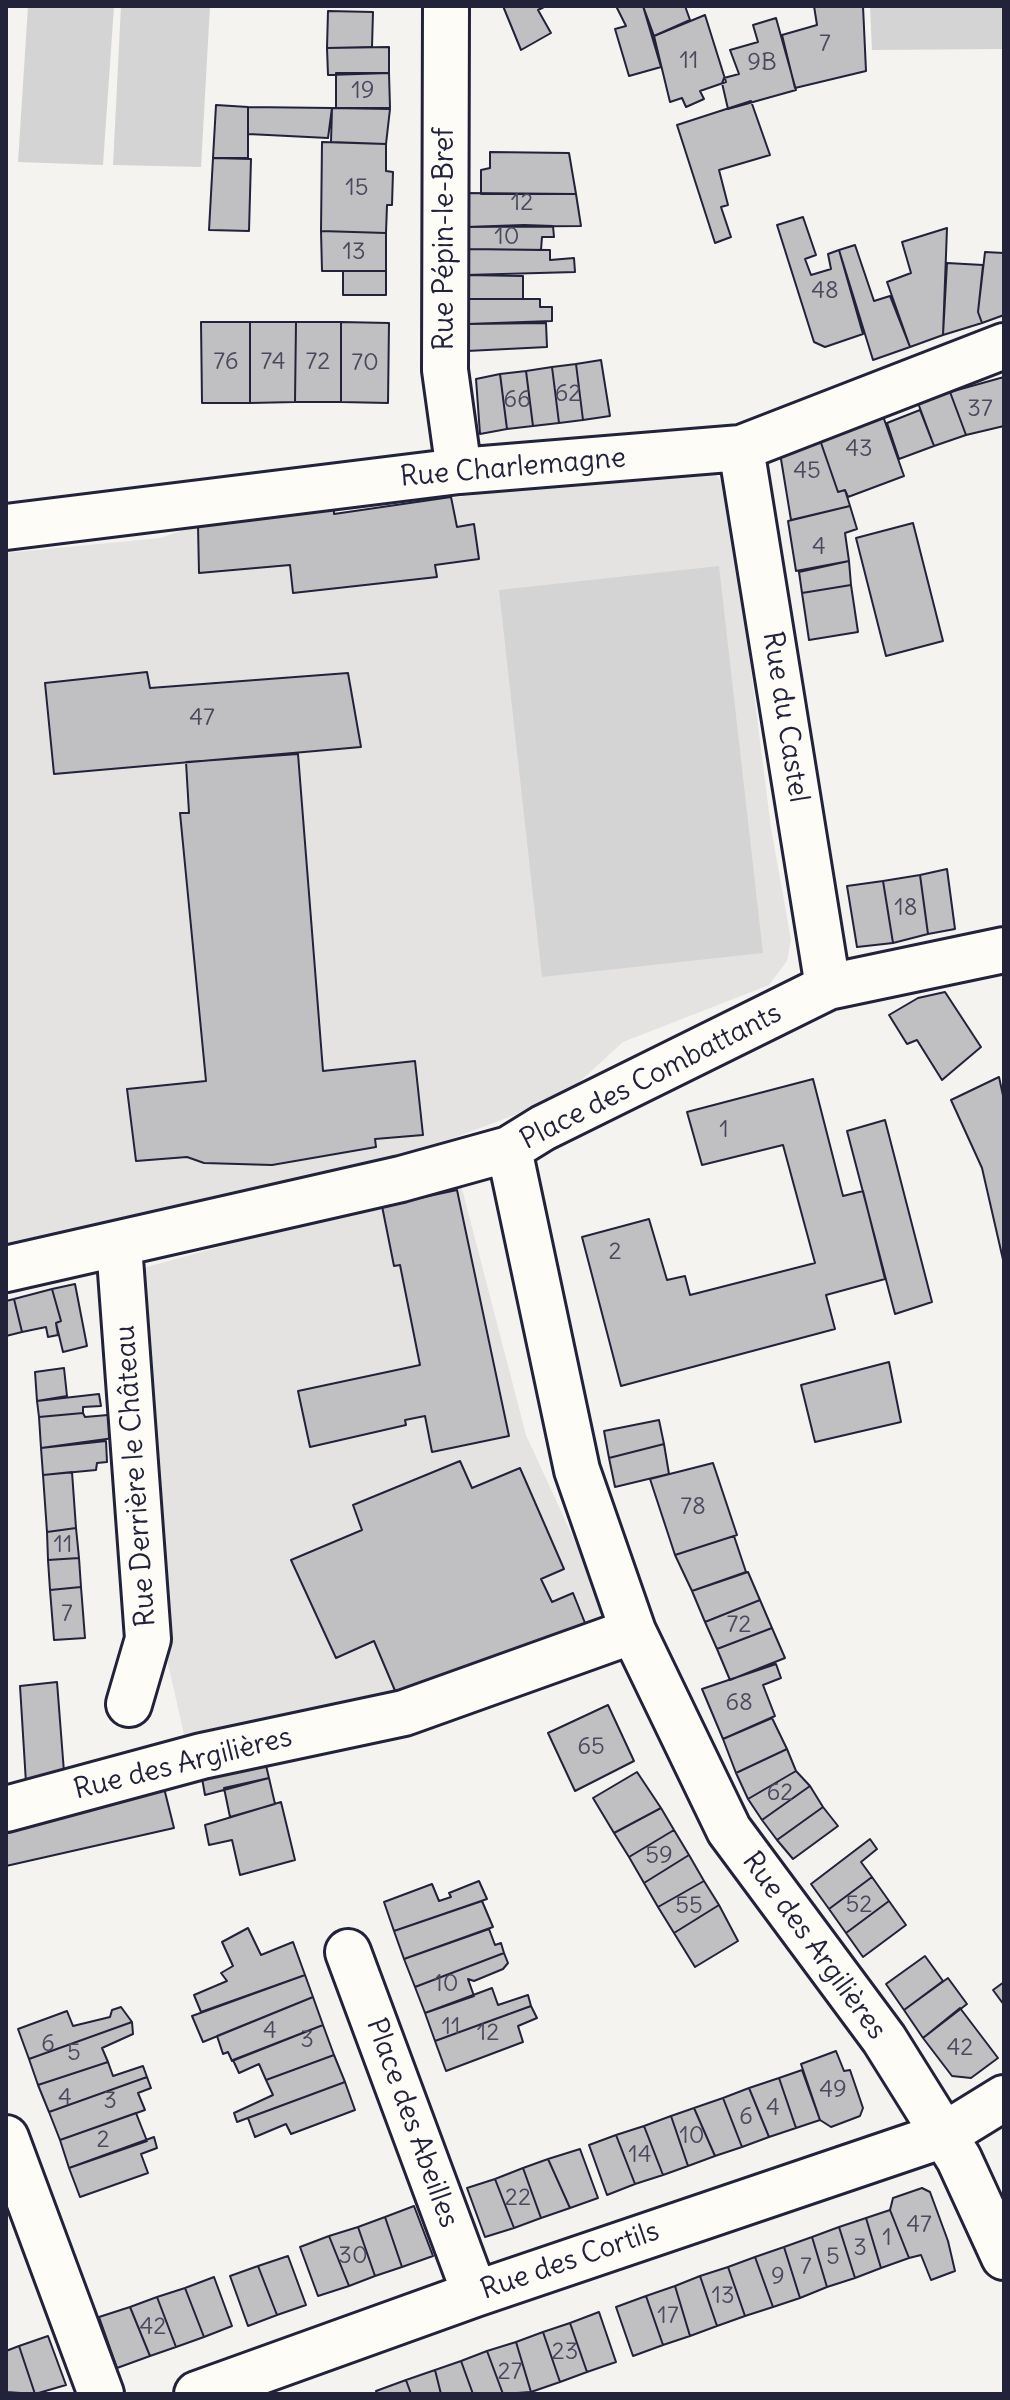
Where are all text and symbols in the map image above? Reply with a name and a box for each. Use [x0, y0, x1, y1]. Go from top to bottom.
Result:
house number: 7 [819, 30, 831, 58]
house number: 11 [679, 47, 699, 75]
house number: 9B [747, 49, 777, 77]
house number: 19 [351, 77, 375, 105]
street label: Rue Pépin-le-Bref [428, 127, 462, 351]
house number: 15 [345, 174, 369, 202]
house number: 12 [511, 189, 533, 217]
house number: 10 [494, 223, 520, 251]
house number: 13 [342, 238, 366, 266]
house number: 48 [811, 277, 839, 305]
house number: 76 [213, 348, 239, 376]
house number: 74 [260, 348, 286, 376]
house number: 72 [306, 348, 330, 376]
house number: 70 [351, 349, 379, 377]
house number: 62 [555, 380, 581, 408]
house number: 66 [503, 386, 531, 414]
house number: 37 [967, 395, 993, 423]
house number: 43 [845, 435, 873, 463]
street label: Rue Charlemagne [399, 441, 627, 495]
house number: 45 [793, 457, 821, 485]
house number: 4 [812, 533, 826, 561]
street label: Rue du Castel [755, 629, 815, 805]
house number: 47 [189, 704, 215, 732]
house number: 18 [894, 894, 918, 922]
street label: Place des Combattants [515, 997, 787, 1157]
house number: 1 [719, 1116, 729, 1144]
house number: 2 [608, 1238, 622, 1266]
street label: Rue Derrière le Château [109, 1324, 163, 1628]
house number: 78 [680, 1493, 706, 1521]
house number: 11 [53, 1531, 73, 1559]
house number: 7 [61, 1600, 73, 1628]
house number: 72 [727, 1611, 751, 1639]
house number: 68 [725, 1689, 753, 1717]
street label: Rue des Argilières [71, 1721, 295, 1807]
house number: 65 [577, 1733, 605, 1761]
house number: 62 [767, 1779, 793, 1807]
house number: 59 [645, 1842, 673, 1870]
street label: Rue des Argilières [735, 1846, 893, 2046]
house number: 52 [846, 1891, 872, 1919]
house number: 55 [675, 1892, 703, 1920]
house number: 10 [433, 1970, 459, 1998]
house number: 11 [441, 2013, 461, 2041]
street label: Place des Abeilles [359, 2014, 465, 2232]
house number: 4 [263, 2017, 277, 2045]
house number: 12 [477, 2019, 499, 2047]
house number: 3 [300, 2026, 314, 2054]
house number: 6 [41, 2030, 55, 2058]
house number: 42 [946, 2034, 974, 2062]
house number: 5 [67, 2039, 81, 2067]
house number: 49 [819, 2076, 847, 2104]
house number: 4 [58, 2084, 72, 2112]
house number: 3 [103, 2087, 117, 2115]
house number: 4 [766, 2094, 780, 2122]
house number: 6 [739, 2103, 753, 2131]
house number: 10 [679, 2122, 705, 2150]
house number: 2 [96, 2126, 110, 2154]
house number: 14 [628, 2141, 652, 2169]
house number: 22 [505, 2184, 531, 2212]
house number: 47 [906, 2211, 932, 2239]
street label: Rue des Cortils [476, 2215, 664, 2307]
house number: 1 [882, 2224, 892, 2252]
house number: 3 [853, 2234, 867, 2262]
house number: 30 [338, 2242, 368, 2270]
house number: 5 [826, 2243, 840, 2271]
house number: 7 [800, 2253, 812, 2281]
house number: 9 [771, 2263, 785, 2291]
house number: 13 [711, 2282, 735, 2310]
house number: 17 [657, 2302, 679, 2330]
house number: 42 [139, 2313, 167, 2341]
house number: 23 [552, 2338, 578, 2366]
house number: 27 [498, 2358, 522, 2386]

